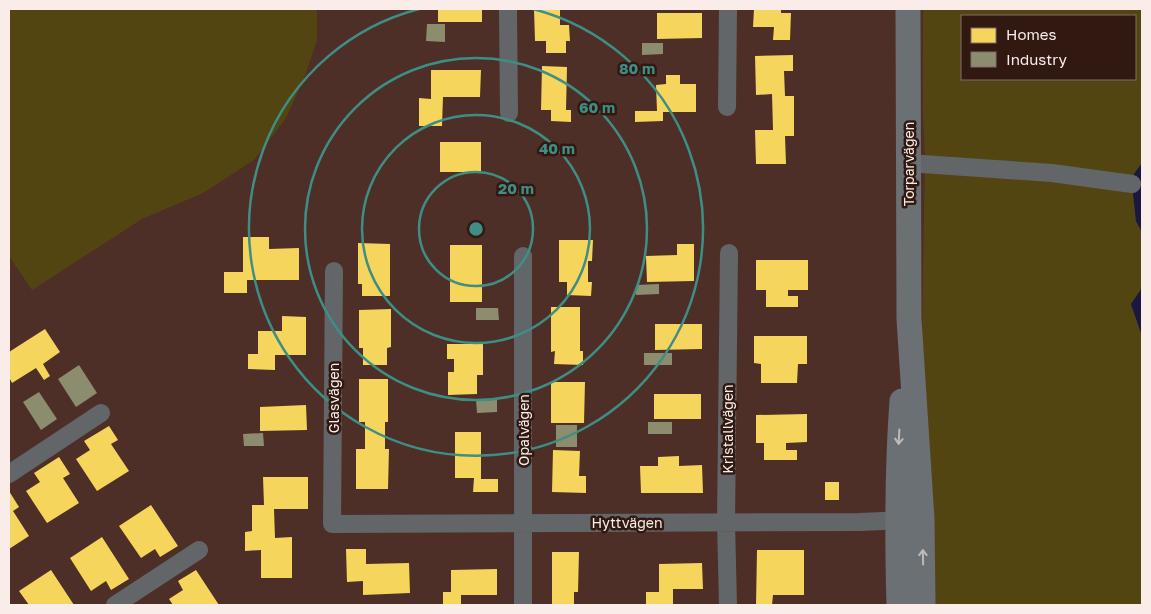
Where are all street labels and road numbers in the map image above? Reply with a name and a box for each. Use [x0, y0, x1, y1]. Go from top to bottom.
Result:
street label: Torparvägen [900, 122, 917, 206]
street label: Glasvägen [325, 363, 342, 433]
street label: Kristallvägen [719, 384, 736, 474]
street label: Opalvägen [515, 394, 532, 466]
street label: Hyttvägen [591, 514, 663, 531]

